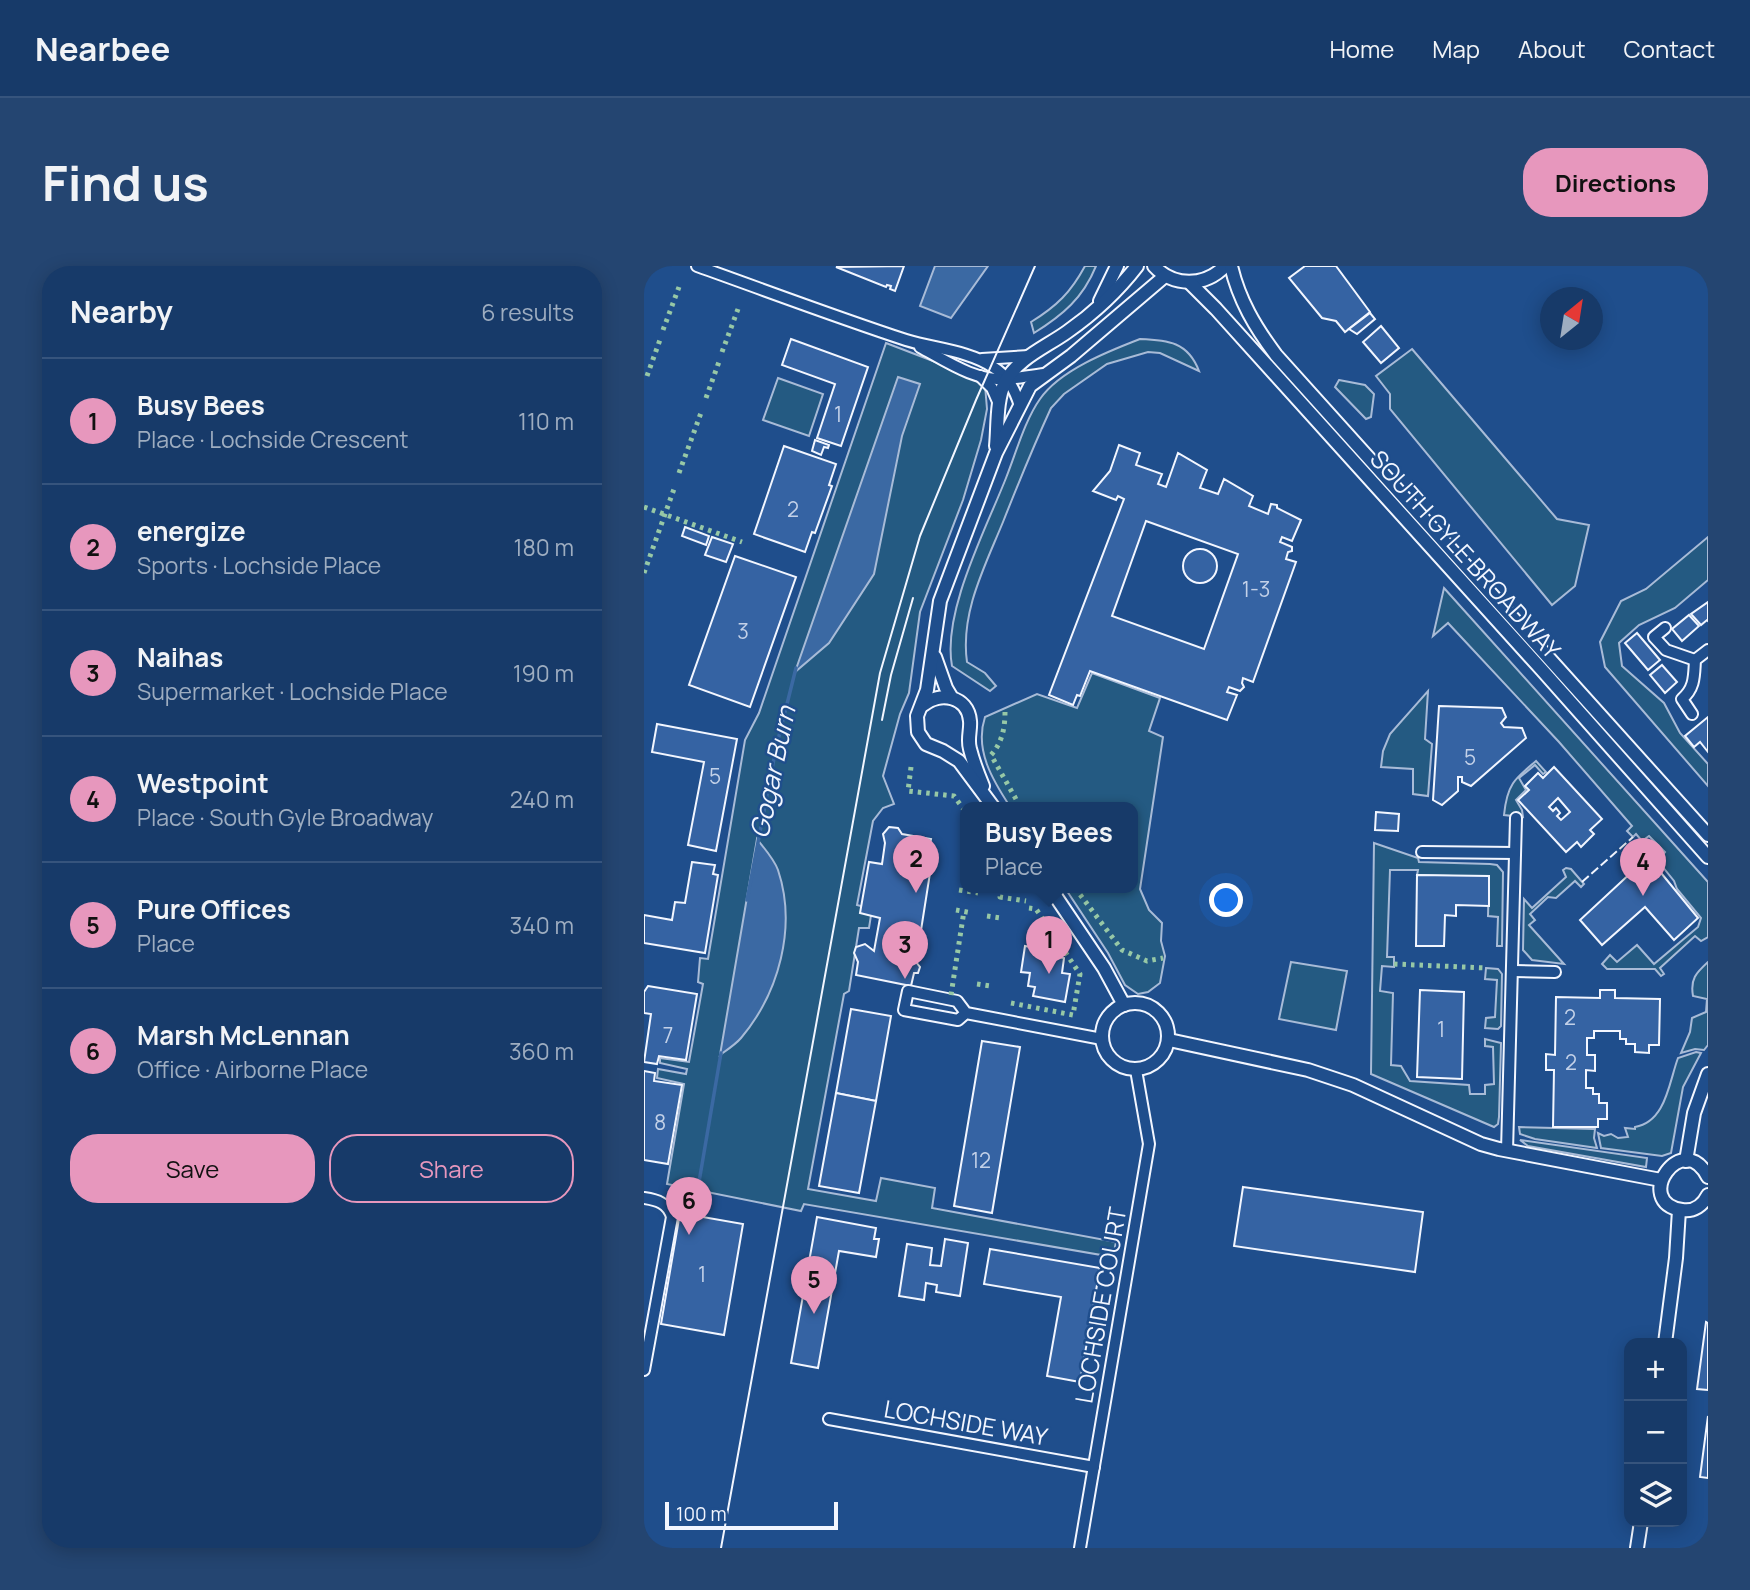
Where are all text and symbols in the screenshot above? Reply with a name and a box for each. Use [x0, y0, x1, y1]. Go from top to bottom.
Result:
text: Nearbee [35, 26, 170, 71]
text: Home [1329, 32, 1394, 65]
text: Map [1432, 32, 1480, 65]
text: About [1518, 32, 1586, 65]
text: Contact [1624, 32, 1715, 65]
button: Directions [1523, 148, 1708, 217]
text: Find us [42, 149, 209, 216]
north arrow [1540, 287, 1603, 350]
text: Nearby [70, 291, 173, 332]
text: 6 results [481, 296, 574, 328]
text: Busy Bees [137, 387, 265, 423]
house number: 1 [834, 400, 842, 428]
text: 1 [88, 405, 98, 437]
text: 110 m [518, 405, 574, 437]
text: Place · Lochside Crescent [137, 423, 409, 455]
street label: SOUTH GYLE BROADWAY [1363, 443, 1569, 666]
house number: 2 [787, 495, 799, 523]
text: energize [137, 513, 246, 549]
text: 2 [86, 531, 100, 563]
text: 180 m [514, 531, 574, 563]
text: Sports · Lochside Place [137, 549, 381, 581]
house number: 1-3 [1242, 575, 1270, 603]
house number: 3 [737, 617, 749, 645]
text: Naihas [137, 639, 223, 675]
text: 3 [86, 657, 100, 689]
text: 190 m [513, 657, 574, 689]
text: Supermarket · Lochside Place [137, 675, 448, 707]
water label: Gogar Burn [740, 701, 804, 841]
house number: 5 [1464, 743, 1476, 771]
house number: 5 [709, 762, 721, 790]
text: Westpoint [137, 765, 269, 801]
text: 4 [86, 783, 100, 815]
text: 240 m [510, 783, 574, 815]
text: Place · South Gyle Broadway [137, 801, 433, 833]
popup [960, 802, 1138, 893]
text: Busy Bees [985, 814, 1113, 850]
pin: 2 [893, 835, 939, 893]
pin: 4 [1620, 838, 1666, 896]
text: Place [985, 850, 1043, 882]
your location [1209, 883, 1243, 917]
text: Pure Offices [137, 891, 291, 927]
text: 5 [86, 909, 100, 941]
text: 340 m [510, 909, 574, 941]
pin: 1 [1026, 916, 1072, 974]
pin: 3 [882, 921, 928, 979]
text: Place [137, 927, 195, 959]
house number: 2 [1564, 1003, 1576, 1031]
house number: 1 [1437, 1015, 1445, 1043]
text: Marsh McLennan [137, 1017, 350, 1053]
house number: 7 [663, 1021, 673, 1049]
text: 6 [86, 1035, 100, 1067]
text: 360 m [509, 1035, 574, 1067]
house number: 2 [1565, 1048, 1577, 1076]
text: Office · Airborne Place [137, 1053, 368, 1085]
house number: 8 [654, 1108, 666, 1136]
button: Save [70, 1134, 315, 1203]
button: Share [329, 1134, 574, 1203]
house number: 12 [971, 1146, 991, 1174]
pin: 6 [666, 1177, 712, 1235]
street label: LOCHSIDE COURT [1067, 1204, 1134, 1406]
pin: 5 [791, 1256, 837, 1314]
house number: 1 [698, 1260, 706, 1288]
map controls [1624, 1338, 1687, 1527]
button: + [1624, 1338, 1687, 1401]
street label: LOCHSIDE WAY [882, 1391, 1051, 1453]
button: − [1624, 1401, 1687, 1464]
button: layers [1624, 1464, 1687, 1527]
scale bar [665, 1499, 838, 1531]
text: 100 m [676, 1501, 727, 1527]

